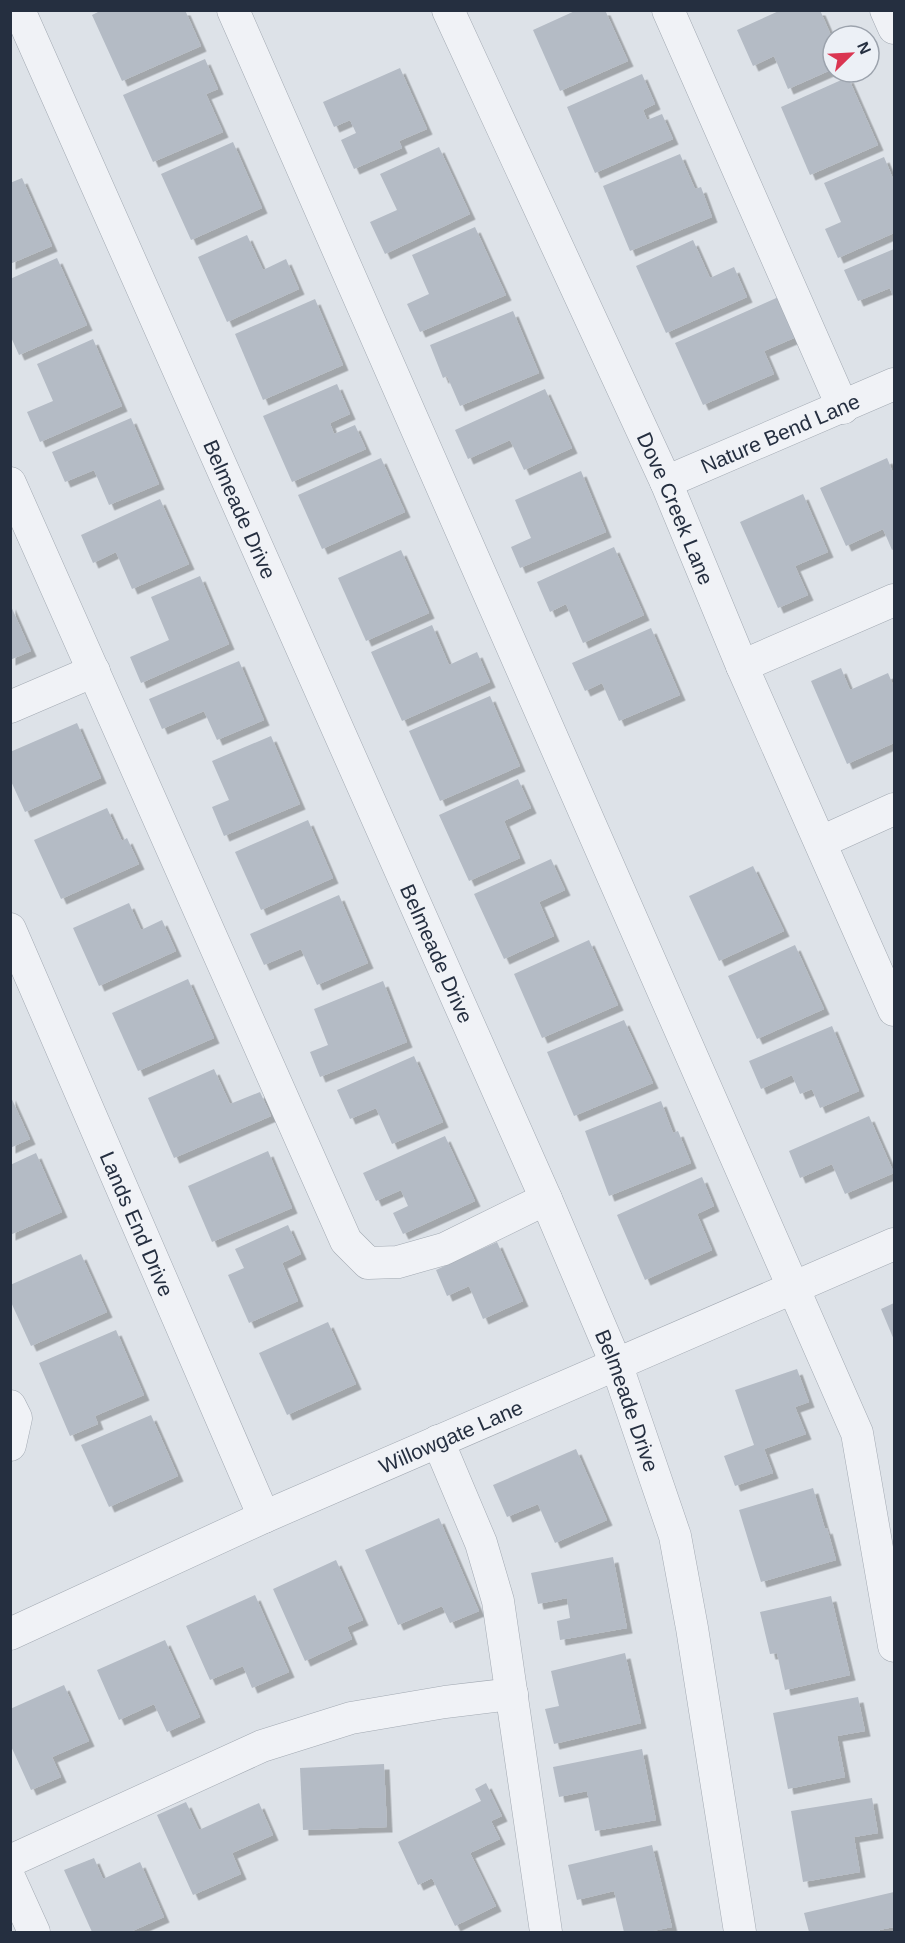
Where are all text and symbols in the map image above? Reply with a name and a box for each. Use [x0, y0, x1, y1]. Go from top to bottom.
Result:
north arrow [821, 24, 881, 84]
text: N [854, 39, 874, 57]
street label: Nature Bend Lane [697, 389, 863, 477]
street label: Dove Creek Lane [633, 428, 719, 588]
street label: Belmeade Drive [199, 436, 281, 582]
street label: Belmeade Drive [396, 880, 478, 1026]
street label: Lands End Drive [96, 1148, 179, 1300]
street label: Belmeade Drive [591, 1326, 664, 1475]
street label: Willowgate Lane [375, 1395, 526, 1477]

